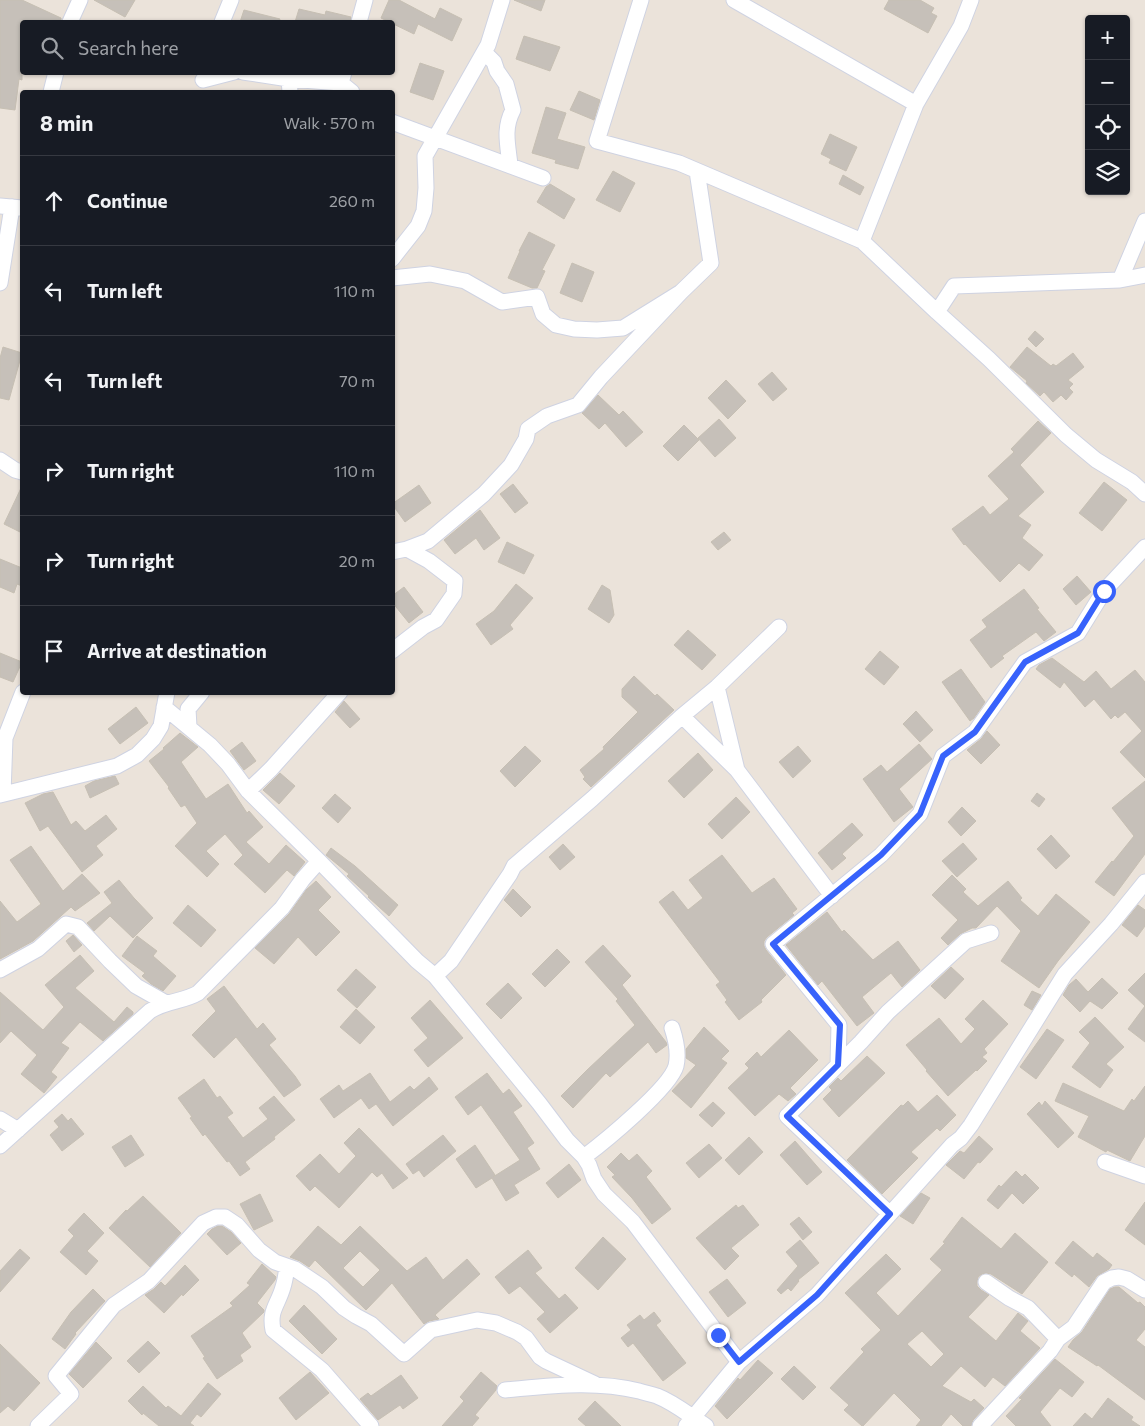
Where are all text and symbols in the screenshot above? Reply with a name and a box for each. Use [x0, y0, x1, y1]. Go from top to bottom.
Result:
map controls [1085, 15, 1130, 195]
button: + [1085, 15, 1130, 60]
search box [20, 20, 395, 75]
icon: search [38, 34, 66, 62]
text: Search here [78, 36, 178, 59]
button: − [1085, 60, 1130, 105]
button: locate [1085, 105, 1130, 150]
text: 8 min [40, 110, 93, 135]
text: Walk · 570 m [283, 113, 375, 132]
button: layers [1085, 150, 1130, 195]
icon: ahead [40, 187, 68, 215]
text: Continue [87, 189, 167, 212]
text: 260 m [329, 191, 375, 210]
icon: left [40, 277, 68, 305]
text: Turn left [87, 279, 162, 302]
text: 110 m [334, 281, 375, 300]
icon: left [40, 367, 68, 395]
text: Turn left [87, 369, 162, 392]
text: 70 m [339, 371, 375, 390]
icon: right [40, 457, 68, 485]
text: Turn right [87, 459, 174, 482]
text: 110 m [334, 461, 375, 480]
icon: right [40, 547, 68, 575]
text: Turn right [87, 549, 174, 572]
text: 20 m [339, 551, 375, 570]
route start [1093, 580, 1116, 603]
icon: arrive [40, 637, 68, 665]
text: Arrive at destination [87, 639, 267, 662]
route end [707, 1324, 730, 1347]

